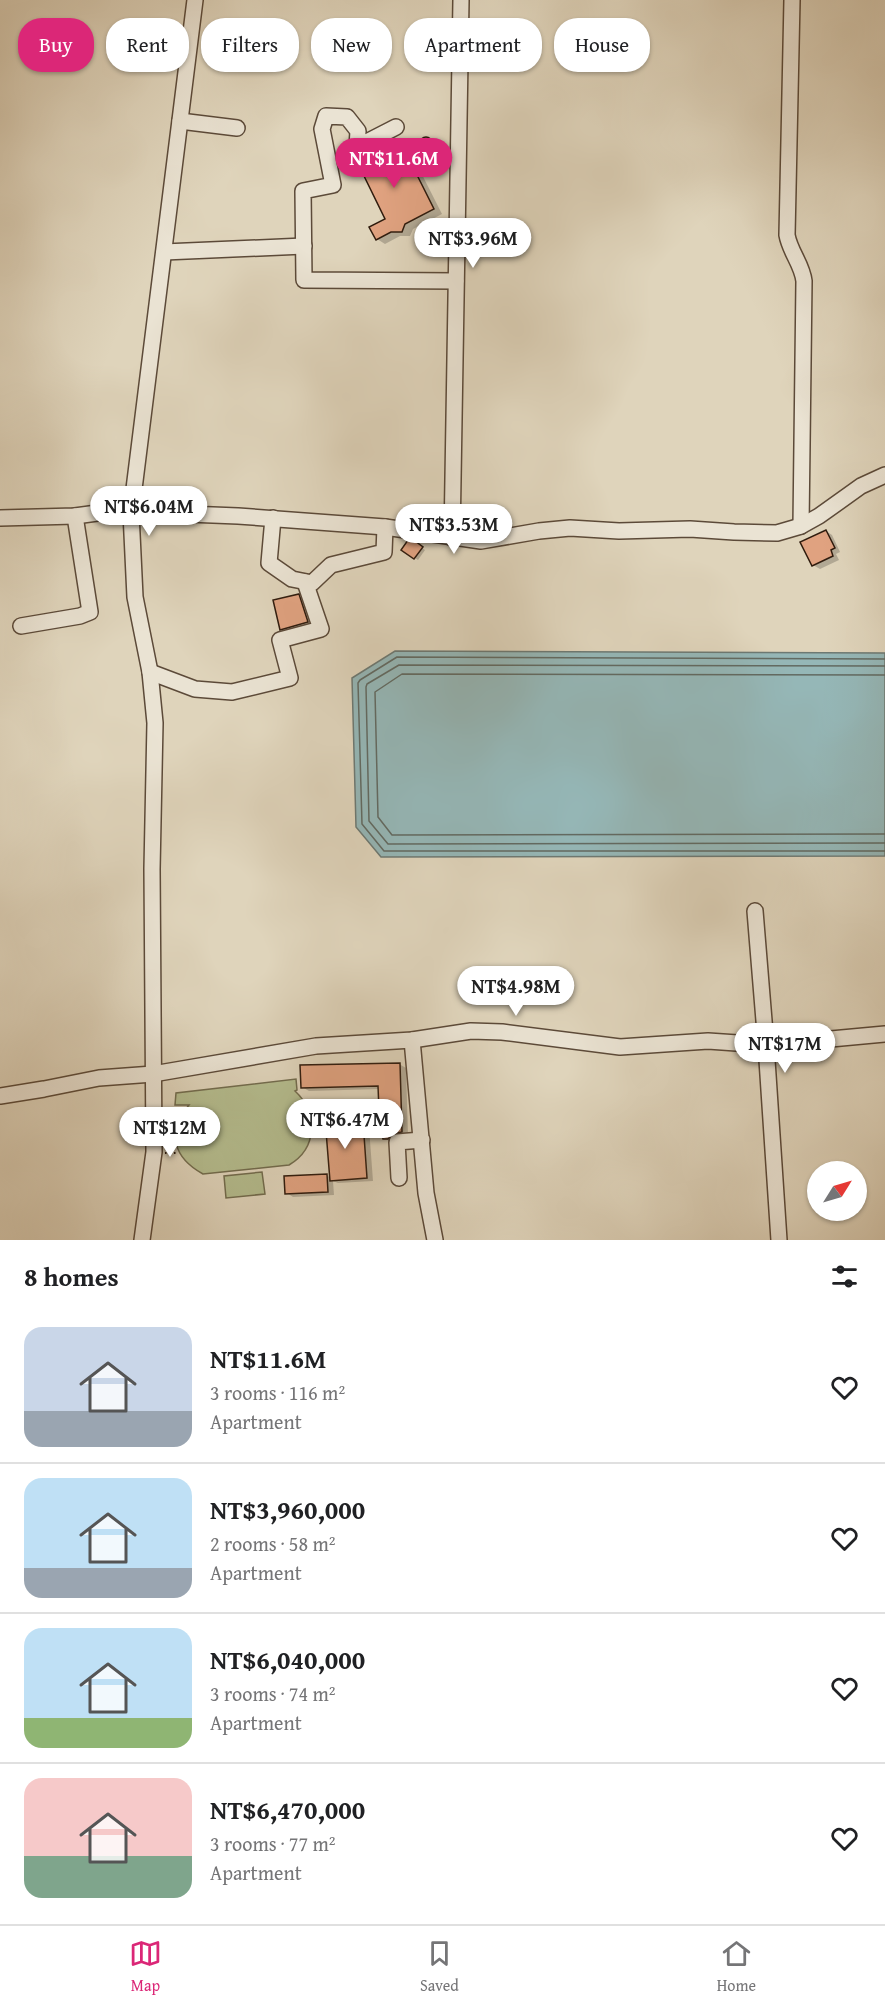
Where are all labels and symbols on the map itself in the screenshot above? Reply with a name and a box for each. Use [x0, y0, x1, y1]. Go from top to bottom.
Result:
pin: NT$11.6M [332, 138, 456, 189]
pin: NT$3.96M [411, 218, 535, 269]
pin: NT$6.04M [87, 486, 211, 537]
pin: NT$3.53M [392, 504, 516, 555]
pin: NT$4.98M [454, 966, 578, 1017]
pin: NT$17M [736, 1023, 834, 1074]
pin: NT$6.47M [283, 1099, 407, 1150]
pin: NT$12M [121, 1107, 219, 1158]
north arrow [807, 1161, 867, 1221]

